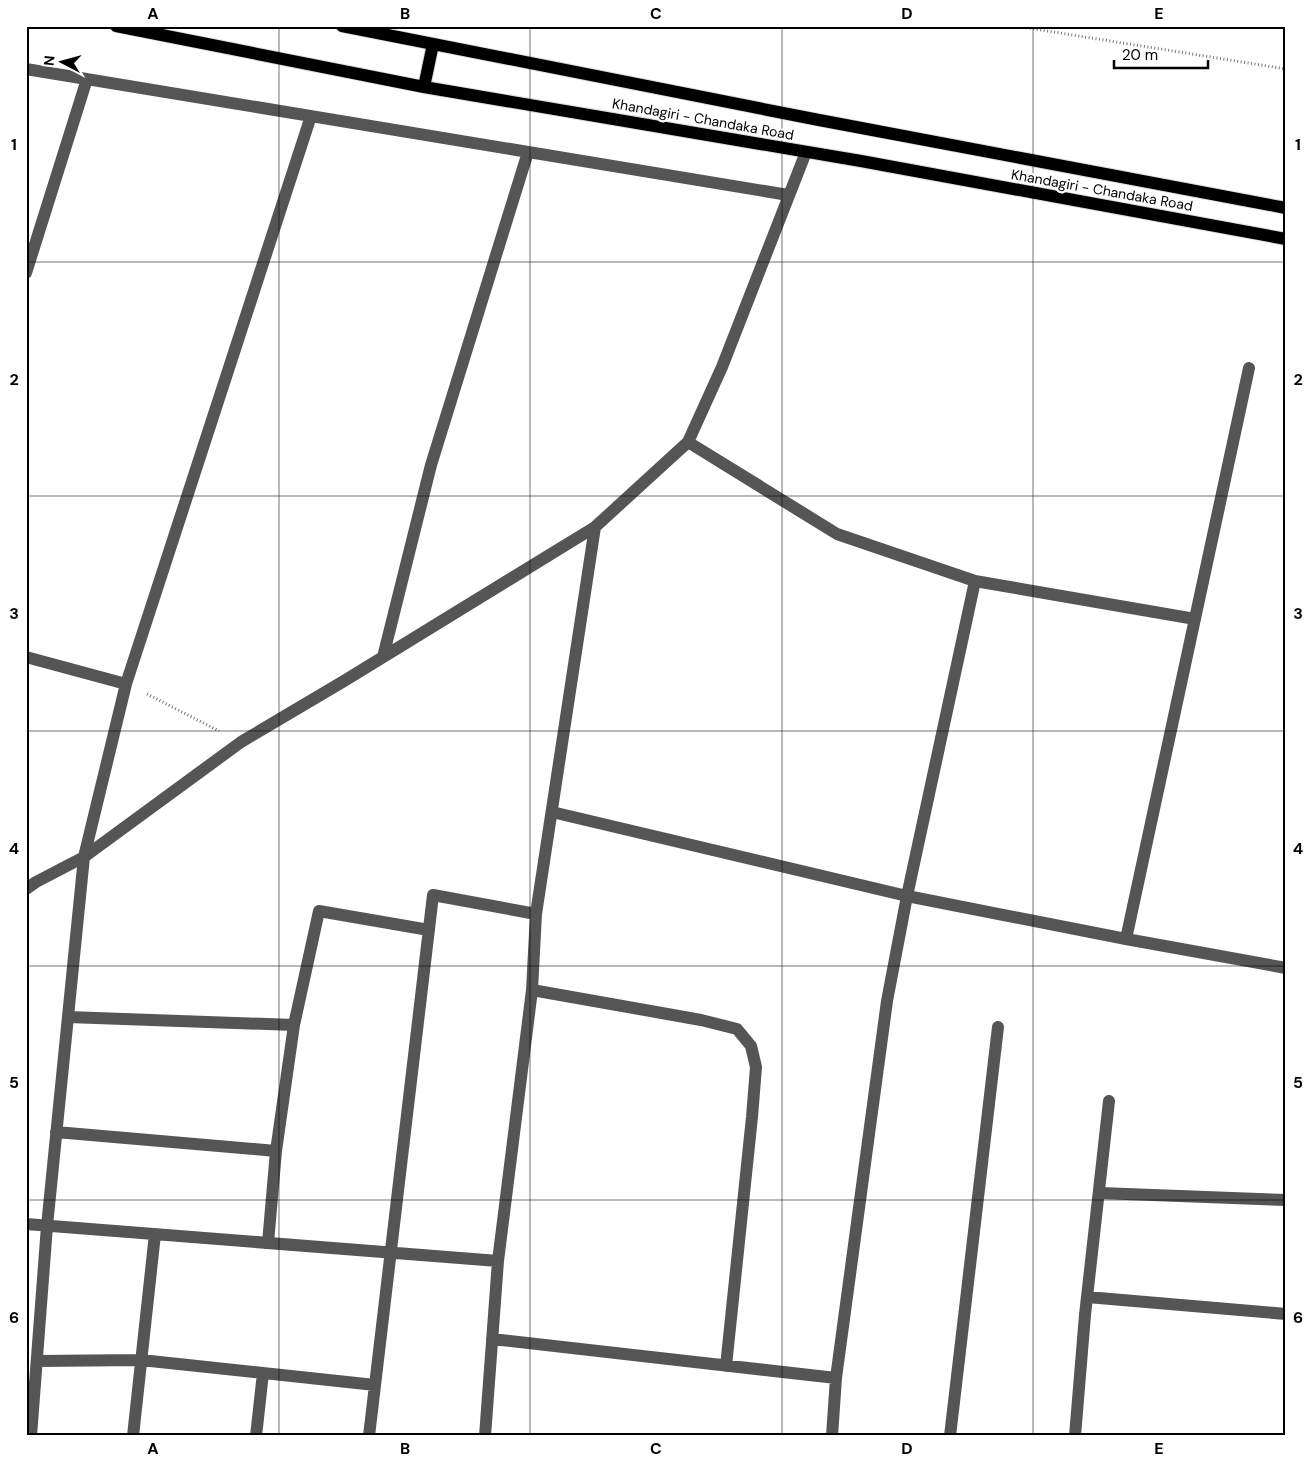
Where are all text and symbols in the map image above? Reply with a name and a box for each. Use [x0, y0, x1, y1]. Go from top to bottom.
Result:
text: A [147, 3, 159, 24]
text: B [400, 3, 410, 24]
text: C [650, 3, 662, 24]
text: D [901, 3, 913, 24]
text: E [1154, 3, 1164, 24]
north arrow [38, 38, 88, 88]
scale bar [1114, 38, 1208, 70]
text: 20 m [1122, 45, 1158, 65]
text: N [40, 55, 59, 67]
street label: Khandagiri - Chandaka Road [611, 94, 795, 144]
text: 1 [11, 134, 17, 155]
text: 1 [1295, 134, 1301, 155]
street label: Khandagiri - Chandaka Road [1010, 165, 1194, 215]
text: 2 [9, 369, 19, 390]
text: 2 [1293, 369, 1303, 390]
text: 3 [9, 603, 19, 624]
text: 3 [1293, 603, 1303, 624]
text: 4 [9, 838, 19, 859]
text: 4 [1293, 838, 1303, 859]
text: 5 [9, 1072, 19, 1093]
text: 5 [1293, 1072, 1303, 1093]
text: 6 [9, 1307, 19, 1328]
text: 6 [1293, 1307, 1303, 1328]
text: A [147, 1438, 159, 1459]
text: B [400, 1438, 410, 1459]
text: C [650, 1438, 662, 1459]
text: D [901, 1438, 913, 1459]
text: E [1154, 1438, 1164, 1459]

